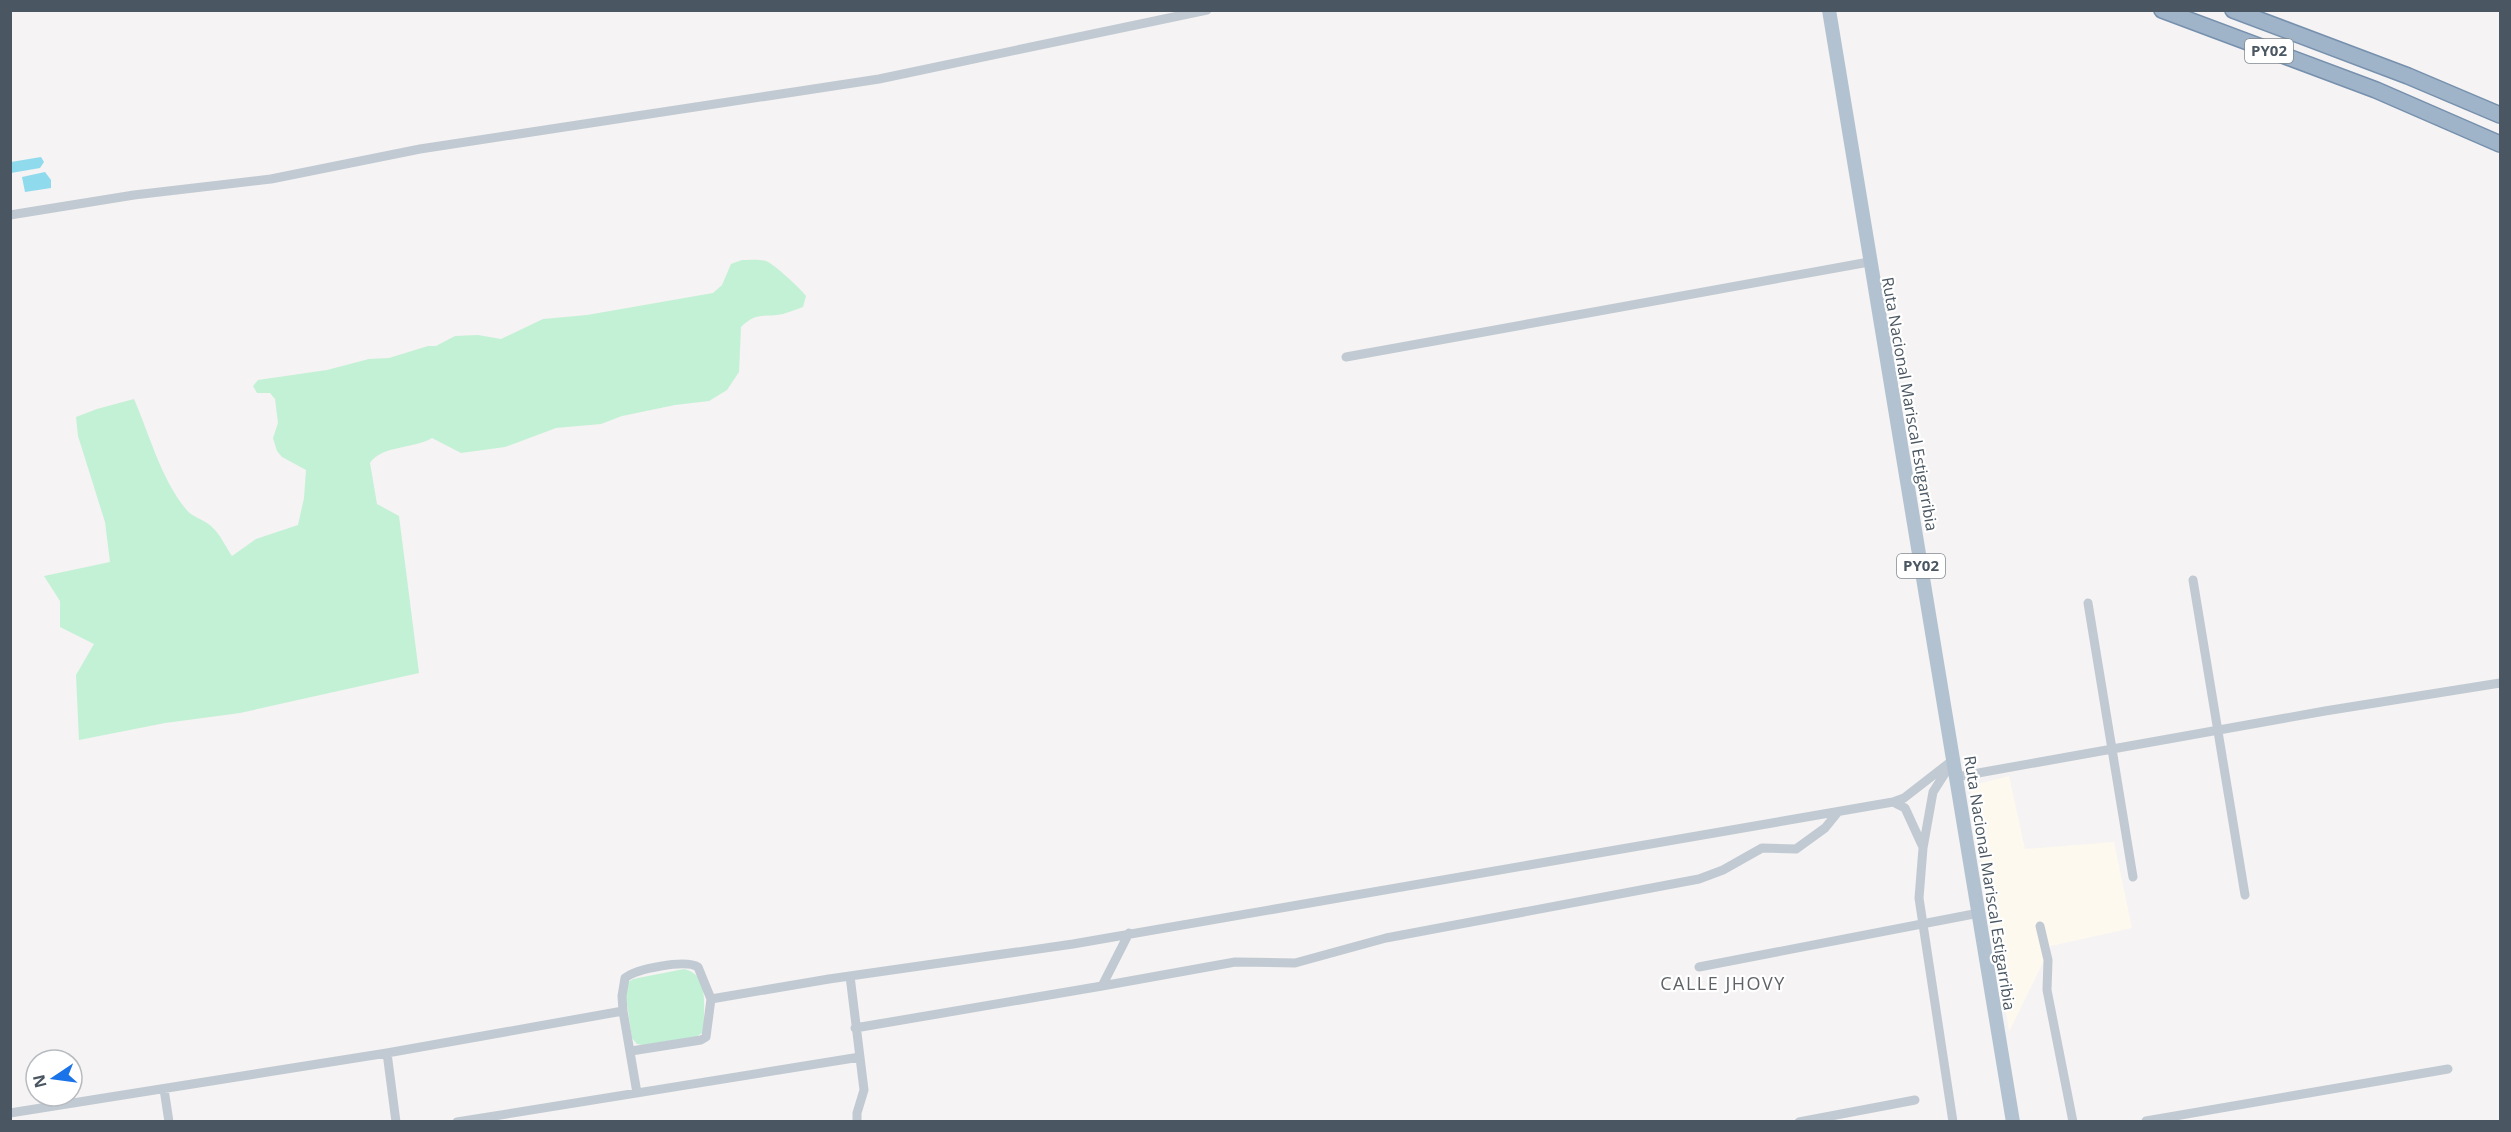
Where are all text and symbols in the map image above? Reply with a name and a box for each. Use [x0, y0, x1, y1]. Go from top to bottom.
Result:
road number: PY02 [2245, 39, 2293, 63]
street label: Ruta Nacional Mariscal Estigarribia [1877, 275, 1943, 533]
road number: PY02 [1897, 554, 1945, 578]
street label: Ruta Nacional Mariscal Estigarribia [1959, 754, 2021, 1012]
district label: CALLE JHOVY [1660, 971, 1786, 995]
north arrow [24, 1048, 84, 1108]
text: N [27, 1073, 52, 1090]

